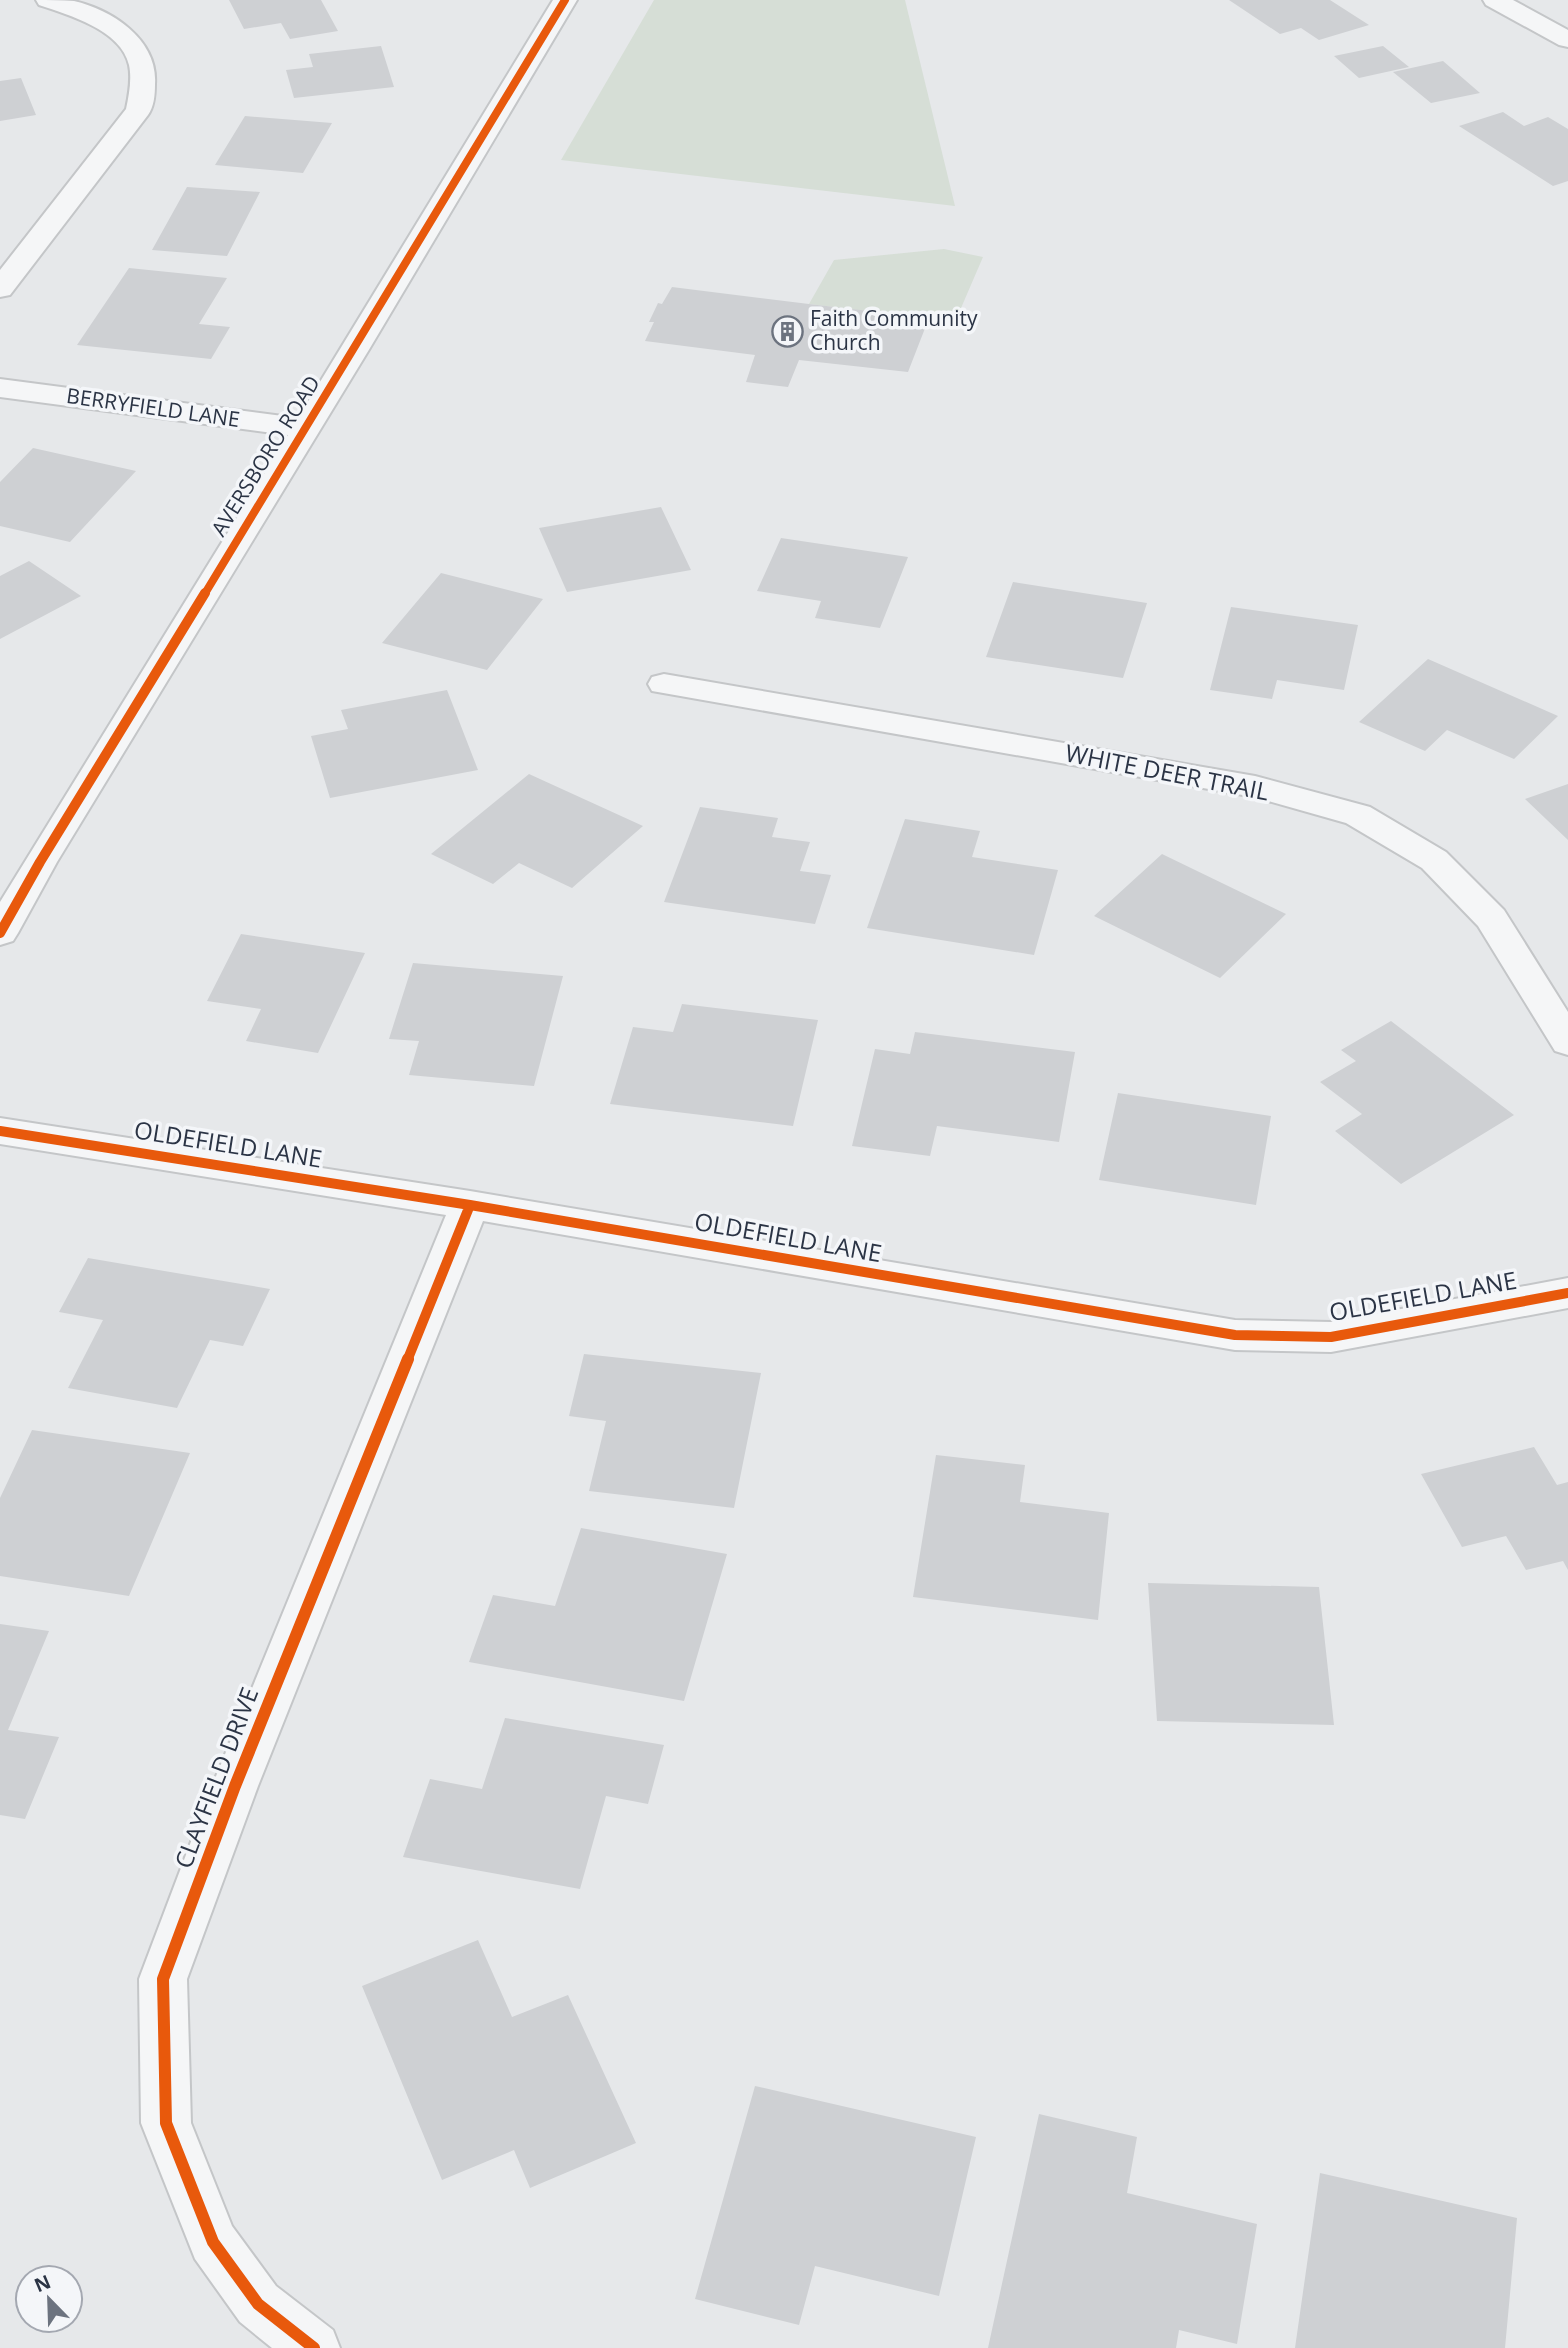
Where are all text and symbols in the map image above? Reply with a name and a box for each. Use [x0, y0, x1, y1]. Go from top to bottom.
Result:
place label: Faith Community Church [810, 304, 978, 356]
building icon: Faith Community Church [770, 314, 804, 348]
street label: AVERSBORO ROAD [204, 370, 326, 541]
street label: BERRYFIELD LANE [65, 381, 242, 433]
street label: WHITE DEER TRAIL [1063, 736, 1272, 807]
street label: OLDEFIELD LANE [132, 1112, 324, 1175]
street label: OLDEFIELD LANE [692, 1204, 885, 1269]
street label: OLDEFIELD LANE [1326, 1263, 1519, 1328]
street label: CLAYFIELD DRIVE [166, 1682, 265, 1873]
north arrow [14, 2264, 84, 2334]
text: N [30, 2268, 55, 2298]

